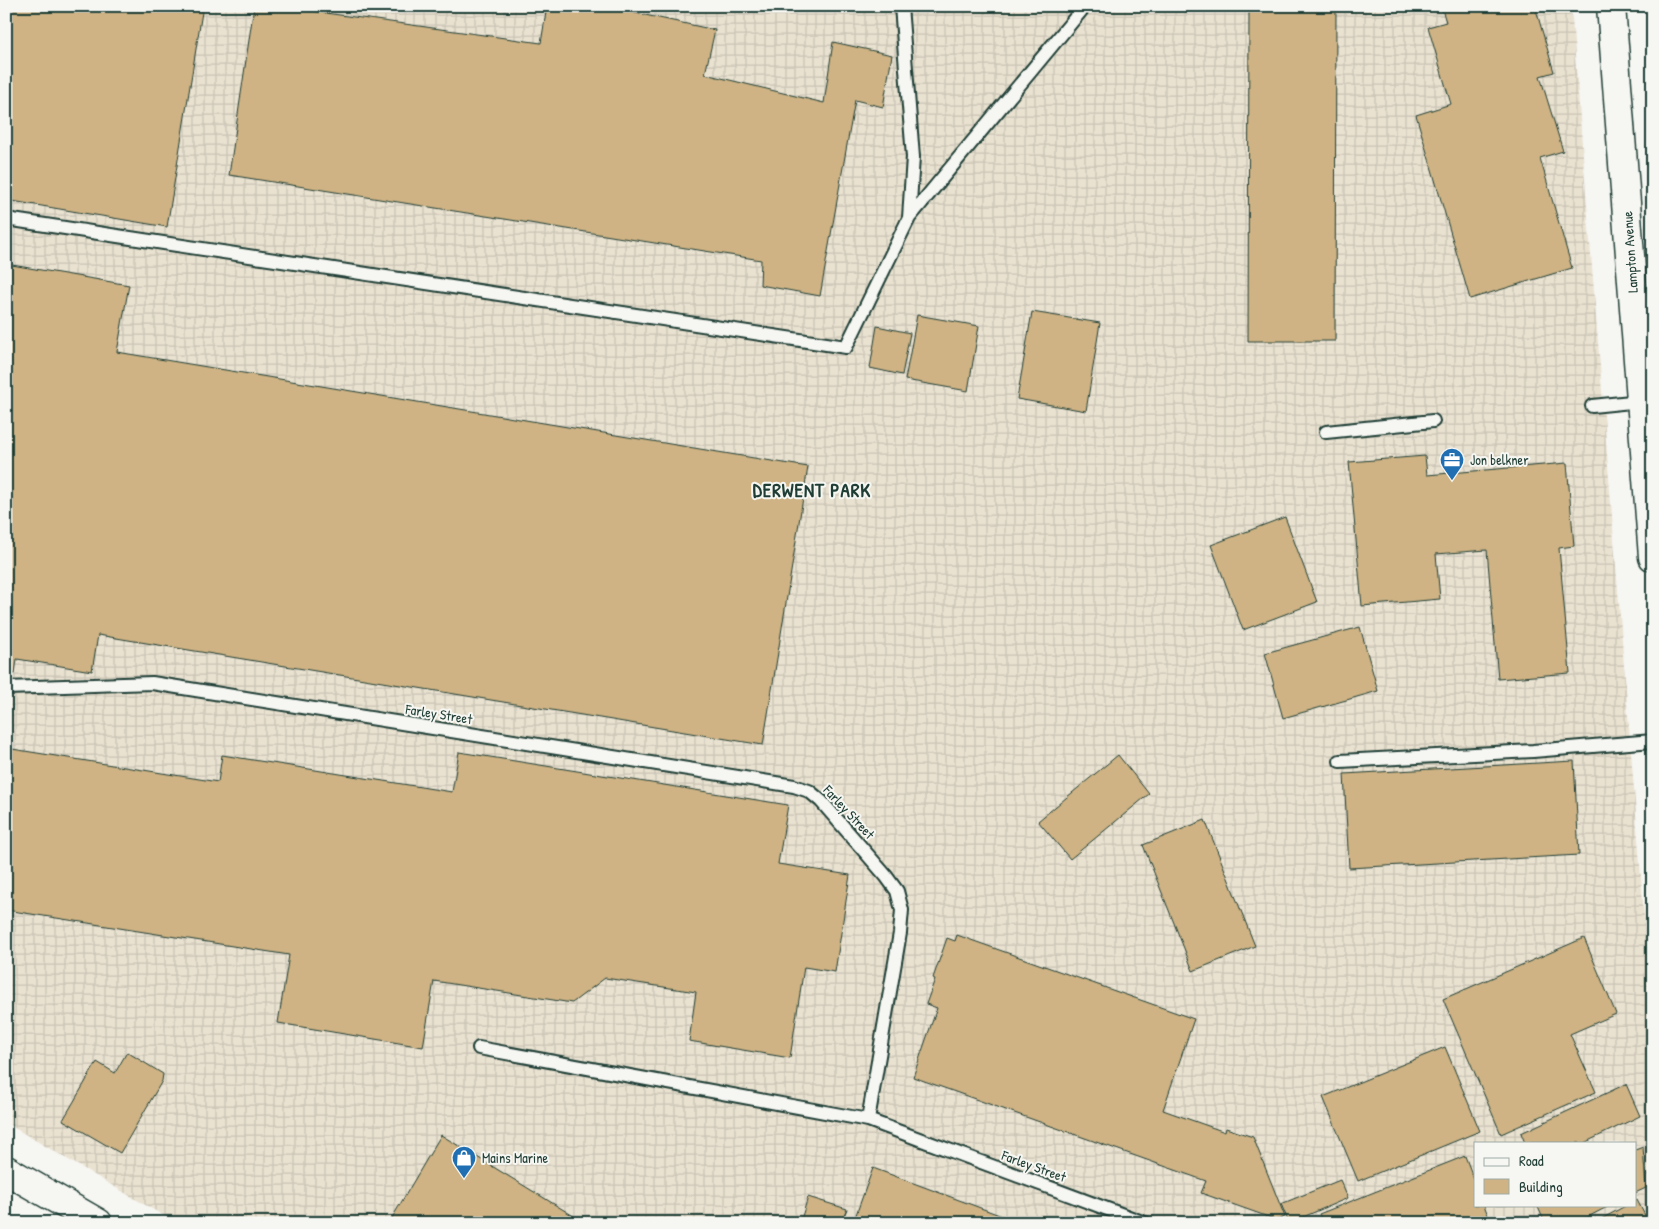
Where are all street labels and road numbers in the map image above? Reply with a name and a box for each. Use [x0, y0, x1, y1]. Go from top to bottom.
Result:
street label: Lampton Avenue [1617, 210, 1643, 293]
street label: Farley Street [403, 699, 474, 729]
street label: Farley Street [818, 780, 879, 844]
street label: Farley Street [998, 1145, 1069, 1187]

